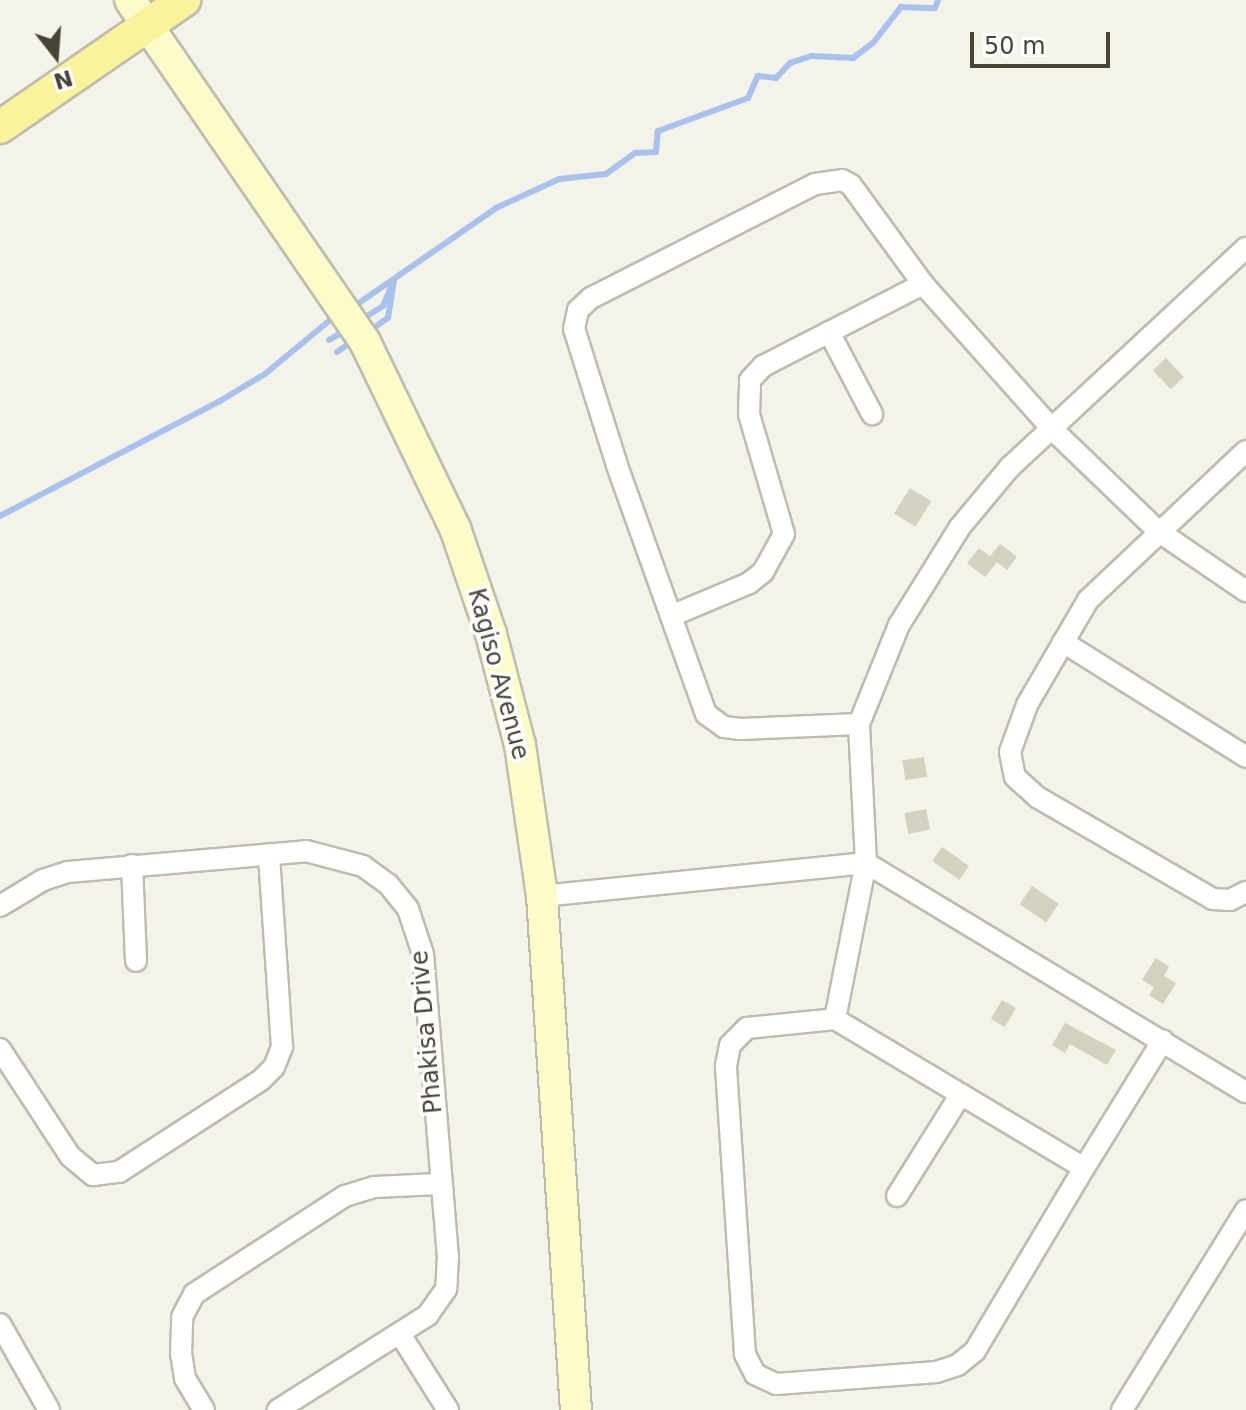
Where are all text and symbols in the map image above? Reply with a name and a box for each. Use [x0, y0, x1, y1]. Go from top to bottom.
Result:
north arrow [16, 16, 96, 96]
scale bar [974, 16, 1114, 66]
text: 50 m [984, 32, 1046, 60]
text: N [51, 65, 76, 94]
street label: Kagiso Avenue [461, 585, 535, 763]
street label: Phakisa Drive [406, 949, 448, 1115]

